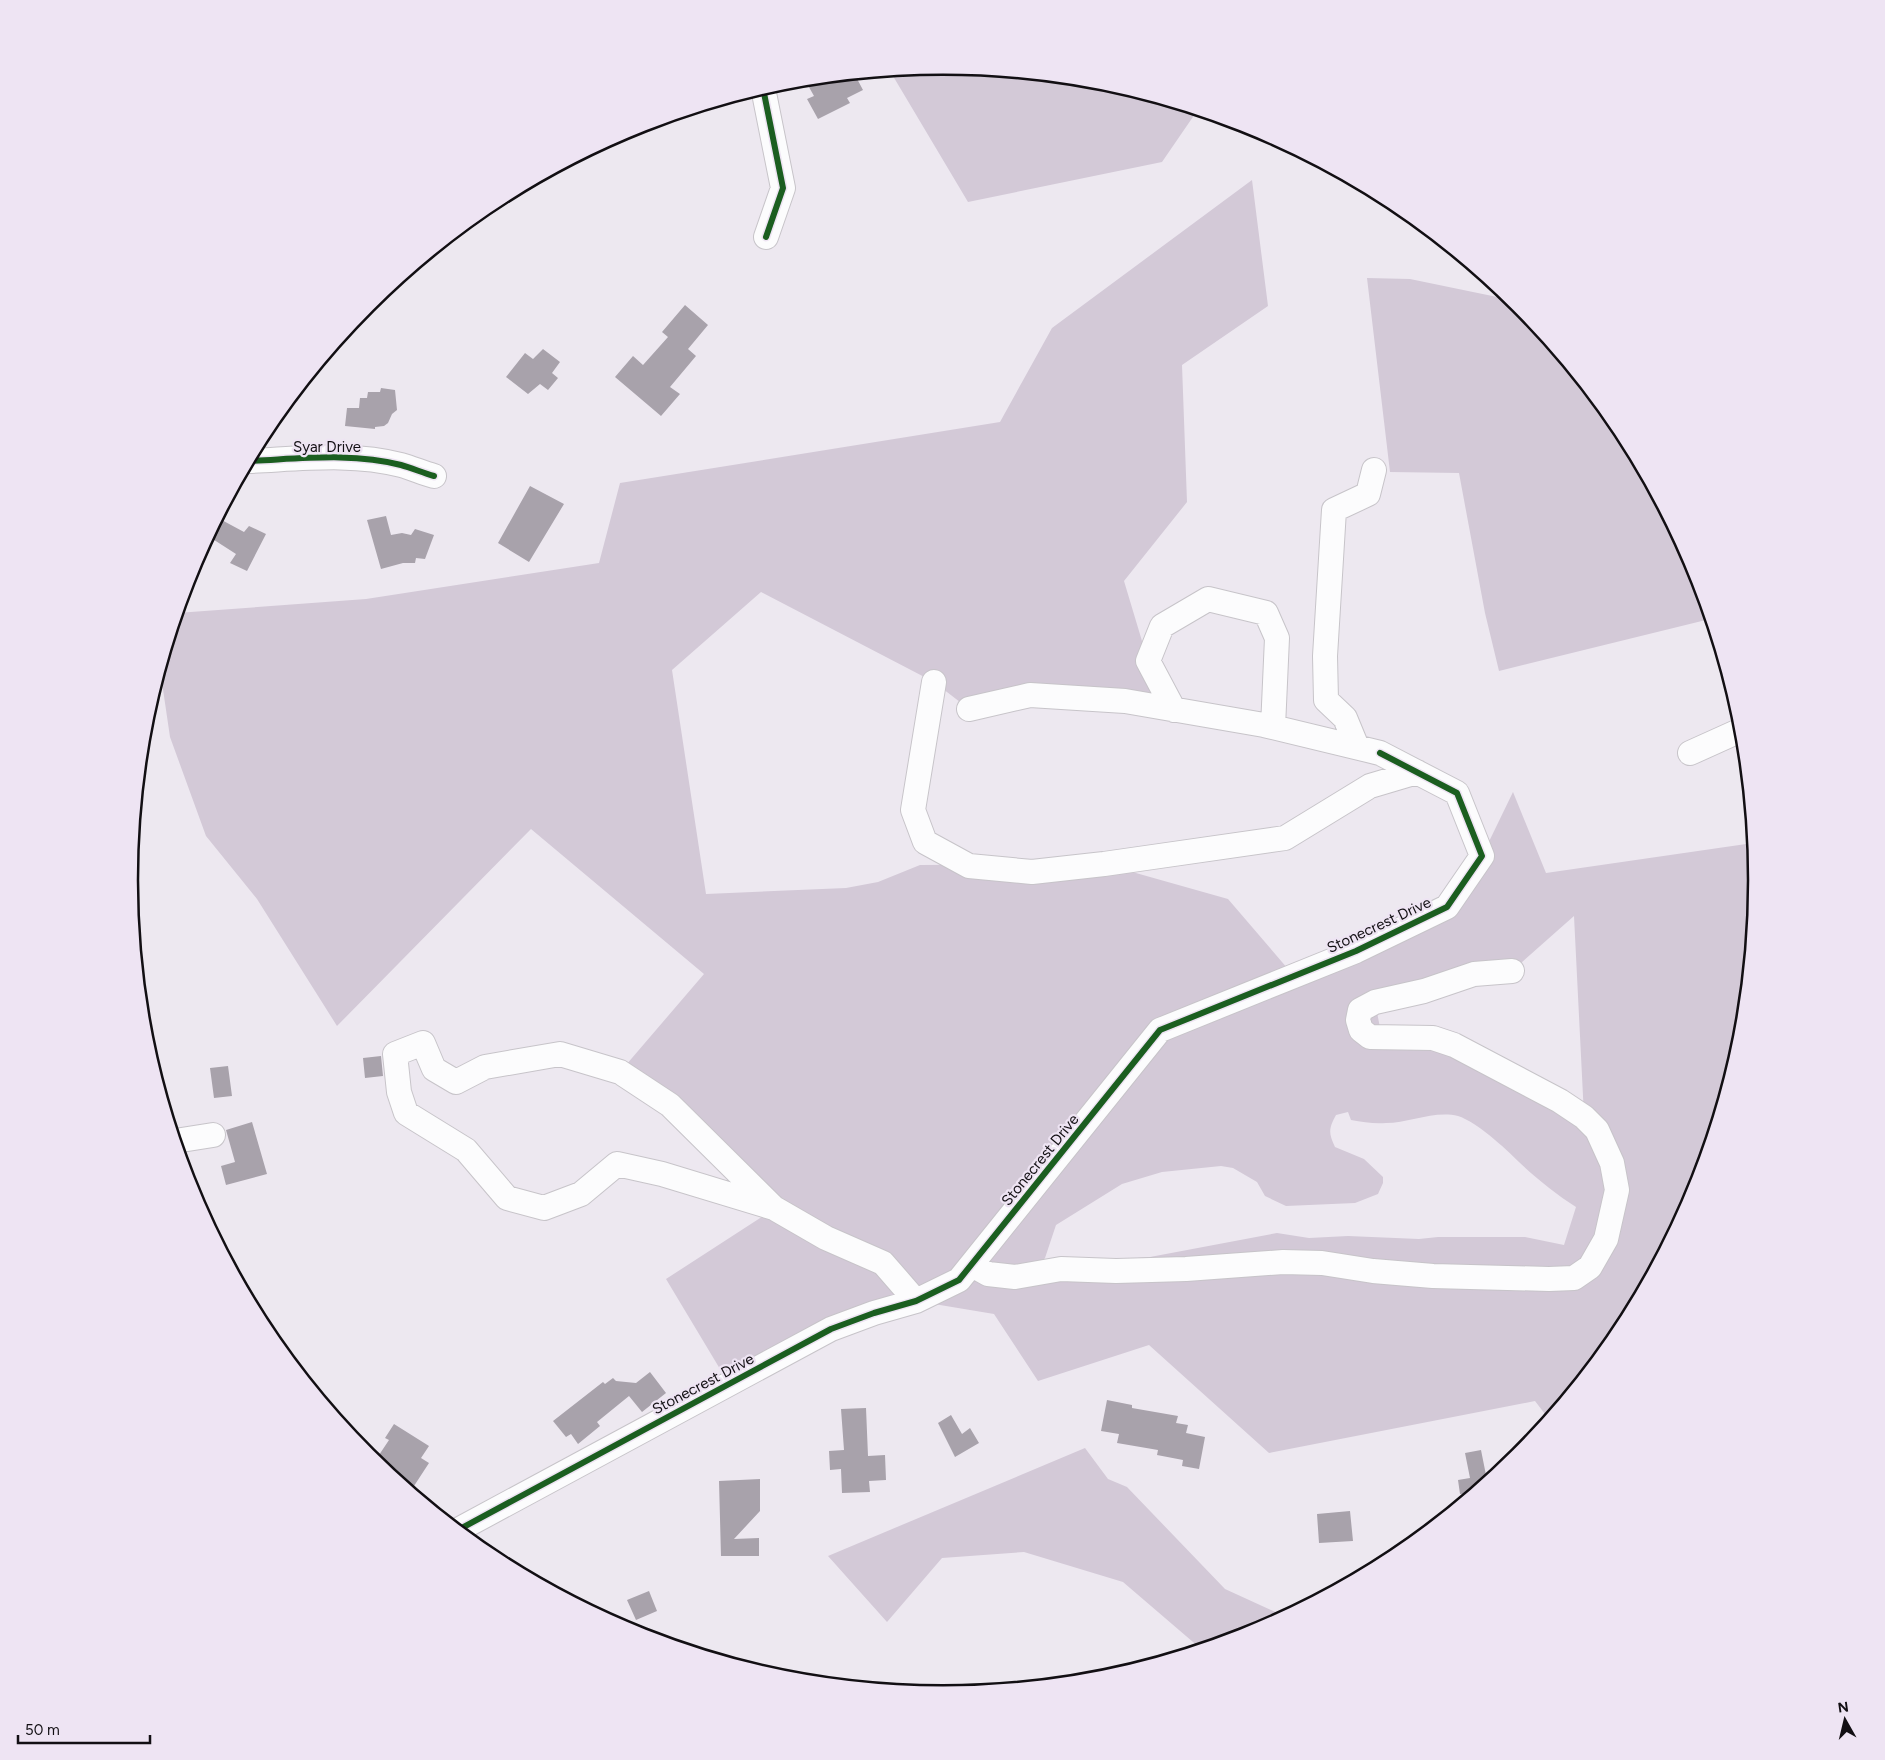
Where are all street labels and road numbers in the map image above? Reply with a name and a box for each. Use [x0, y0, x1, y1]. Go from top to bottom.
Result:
street label: Syar Drive [293, 438, 361, 456]
street label: Stonecrest Drive [1324, 893, 1434, 957]
street label: Stonecrest Drive [998, 1111, 1082, 1209]
street label: Stonecrest Drive [649, 1350, 757, 1418]

